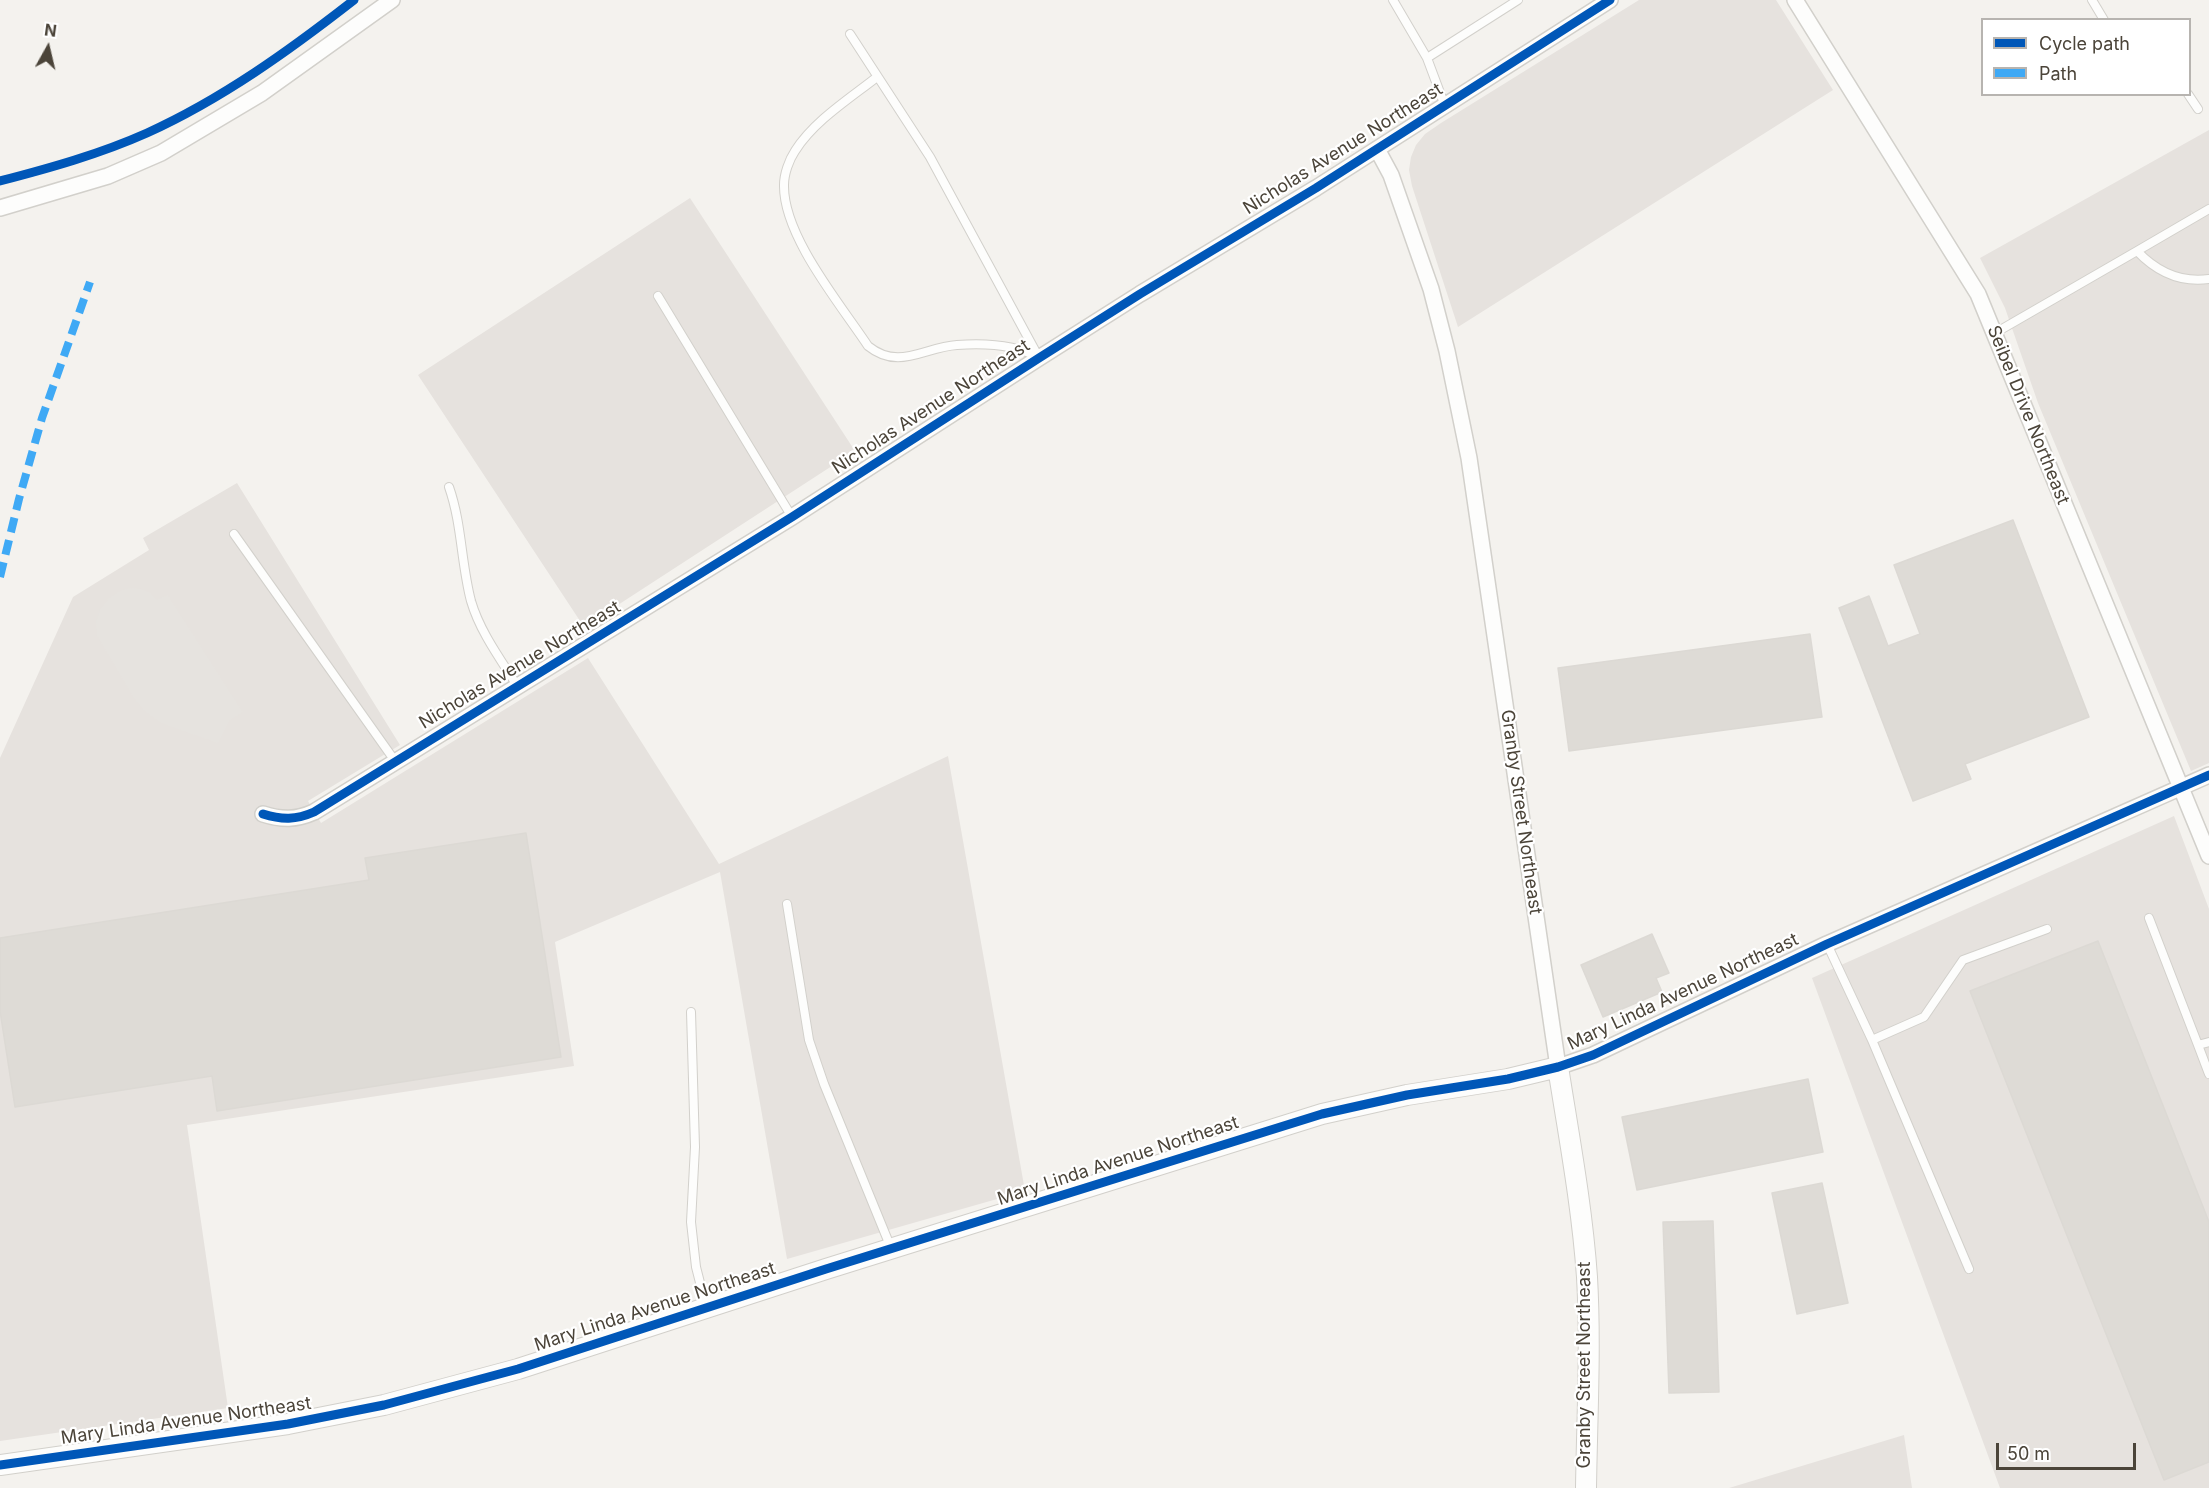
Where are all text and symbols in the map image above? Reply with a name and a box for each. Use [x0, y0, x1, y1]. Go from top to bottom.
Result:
north arrow [18, 18, 78, 78]
legend [1981, 18, 2191, 96]
text: N [43, 19, 58, 41]
text: Cycle path [2039, 33, 2130, 54]
text: Path [2039, 63, 2077, 84]
street label: Nicholas Avenue Northeast [1239, 79, 1447, 219]
street label: Seibel Drive Northeast [1982, 322, 2074, 508]
street label: Nicholas Avenue Northeast [828, 335, 1034, 479]
street label: Nicholas Avenue Northeast [415, 596, 625, 734]
street label: Granby Street Northeast [1496, 708, 1546, 916]
street label: Mary Linda Avenue Northeast [1564, 929, 1802, 1055]
street label: Mary Linda Avenue Northeast [995, 1112, 1241, 1210]
street label: Mary Linda Avenue Northeast [532, 1258, 778, 1356]
street label: Granby Street Northeast [1574, 1262, 1596, 1468]
street label: Mary Linda Avenue Northeast [60, 1393, 312, 1449]
scale bar [1999, 1431, 2138, 1469]
text: 50 m [2007, 1443, 2050, 1464]

